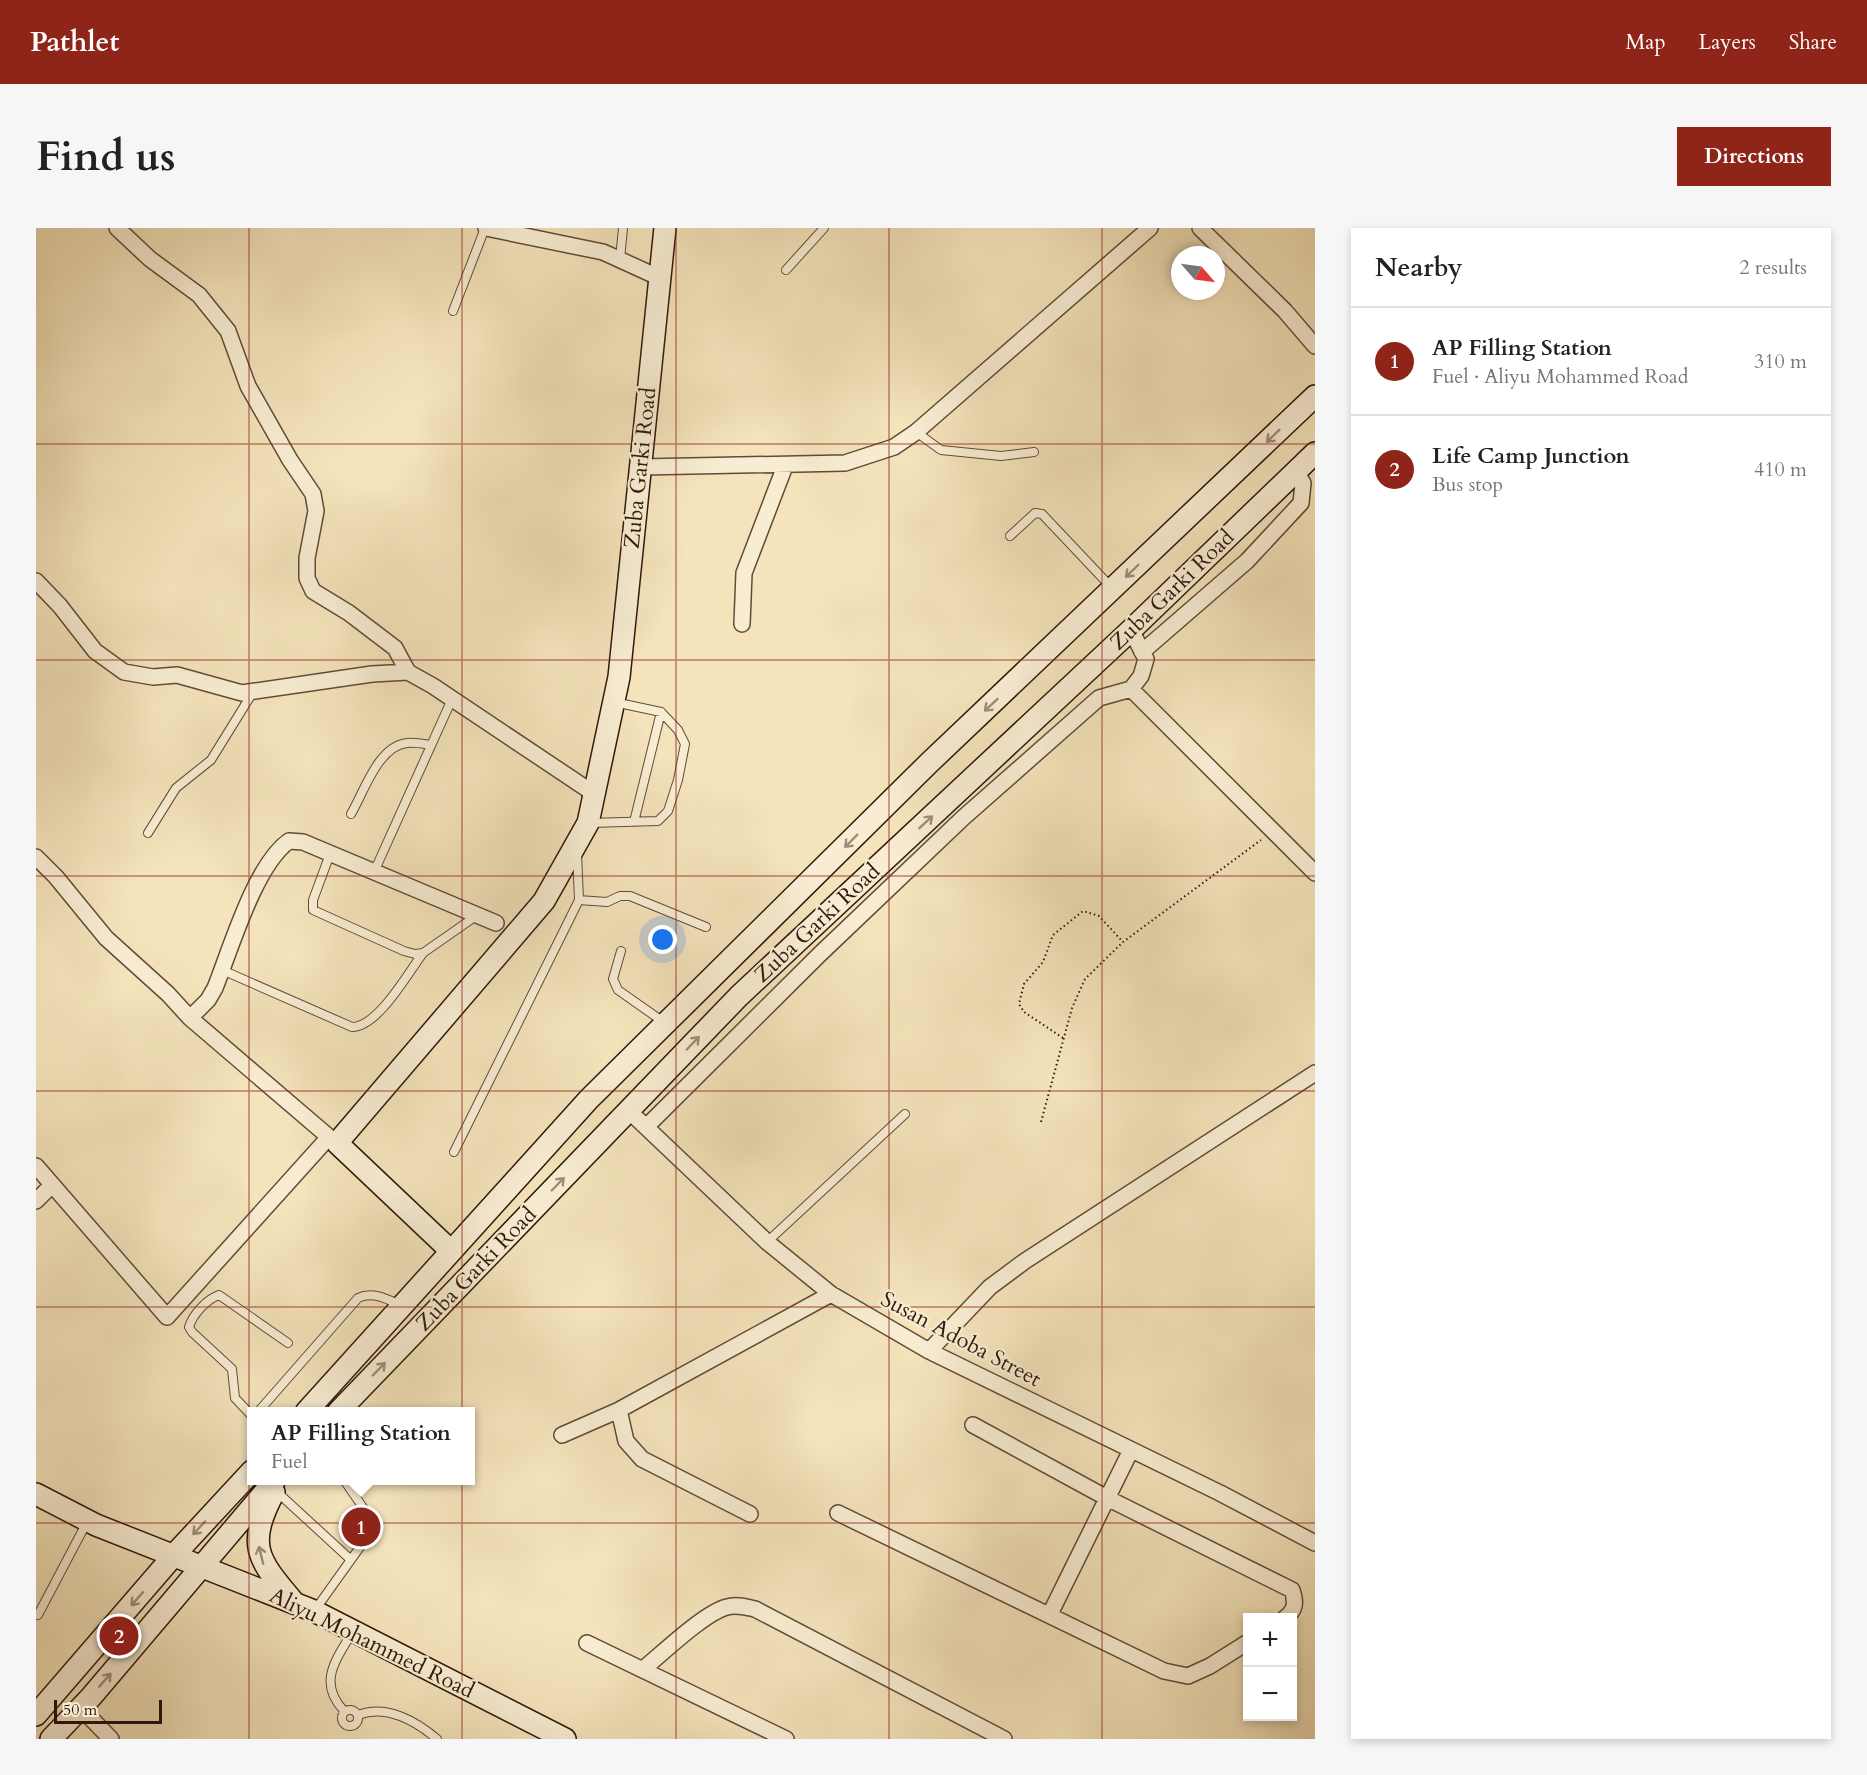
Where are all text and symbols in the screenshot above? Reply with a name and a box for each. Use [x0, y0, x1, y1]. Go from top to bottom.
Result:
text: Pathlet [30, 23, 119, 61]
text: Map [1626, 28, 1666, 57]
text: Layers [1699, 28, 1756, 57]
text: Share [1789, 28, 1837, 57]
button: Directions [1677, 127, 1831, 186]
text: Find us [36, 128, 176, 185]
north arrow [1171, 246, 1225, 300]
text: Nearby [1375, 250, 1463, 285]
text: 2 results [1739, 254, 1807, 281]
text: AP Filling Station [1432, 333, 1612, 363]
text: 1 [1389, 348, 1400, 375]
text: 310 m [1754, 348, 1807, 375]
text: Fuel · Aliyu Mohammed Road [1432, 363, 1688, 390]
street label: Zuba Garki Road [617, 386, 663, 550]
one-way arrow [1265, 429, 1280, 443]
text: Life Camp Junction [1432, 441, 1630, 471]
text: 2 [1389, 456, 1400, 483]
text: 410 m [1754, 456, 1807, 483]
text: Bus stop [1432, 471, 1503, 498]
street label: Zuba Garki Road [1103, 523, 1241, 657]
one-way arrow [1125, 564, 1140, 578]
one-way arrow [983, 698, 998, 712]
one-way arrow [918, 815, 933, 829]
one-way arrow [843, 834, 858, 848]
street label: Zuba Garki Road [747, 857, 887, 989]
your location [648, 925, 677, 954]
one-way arrow [686, 1036, 701, 1051]
one-way arrow [551, 1176, 566, 1191]
street label: Zuba Garki Road [409, 1200, 543, 1338]
street label: Susan Adoba Street [875, 1284, 1047, 1394]
one-way arrow [372, 1362, 386, 1377]
popup [247, 1407, 475, 1485]
text: AP Filling Station [271, 1418, 451, 1448]
text: Fuel [271, 1448, 308, 1475]
pin: 1 [342, 1504, 380, 1550]
one-way arrow [192, 1520, 206, 1535]
one-way arrow [255, 1546, 267, 1565]
street label: Aliyu Mohammed Road [265, 1580, 480, 1706]
one-way arrow [130, 1591, 144, 1606]
map controls [1243, 1613, 1297, 1721]
button: + [1243, 1613, 1297, 1667]
pin: 2 [100, 1614, 139, 1658]
button: − [1243, 1667, 1297, 1721]
one-way arrow [98, 1673, 112, 1688]
scale bar [54, 1697, 162, 1724]
text: 50 m [63, 1699, 97, 1721]

